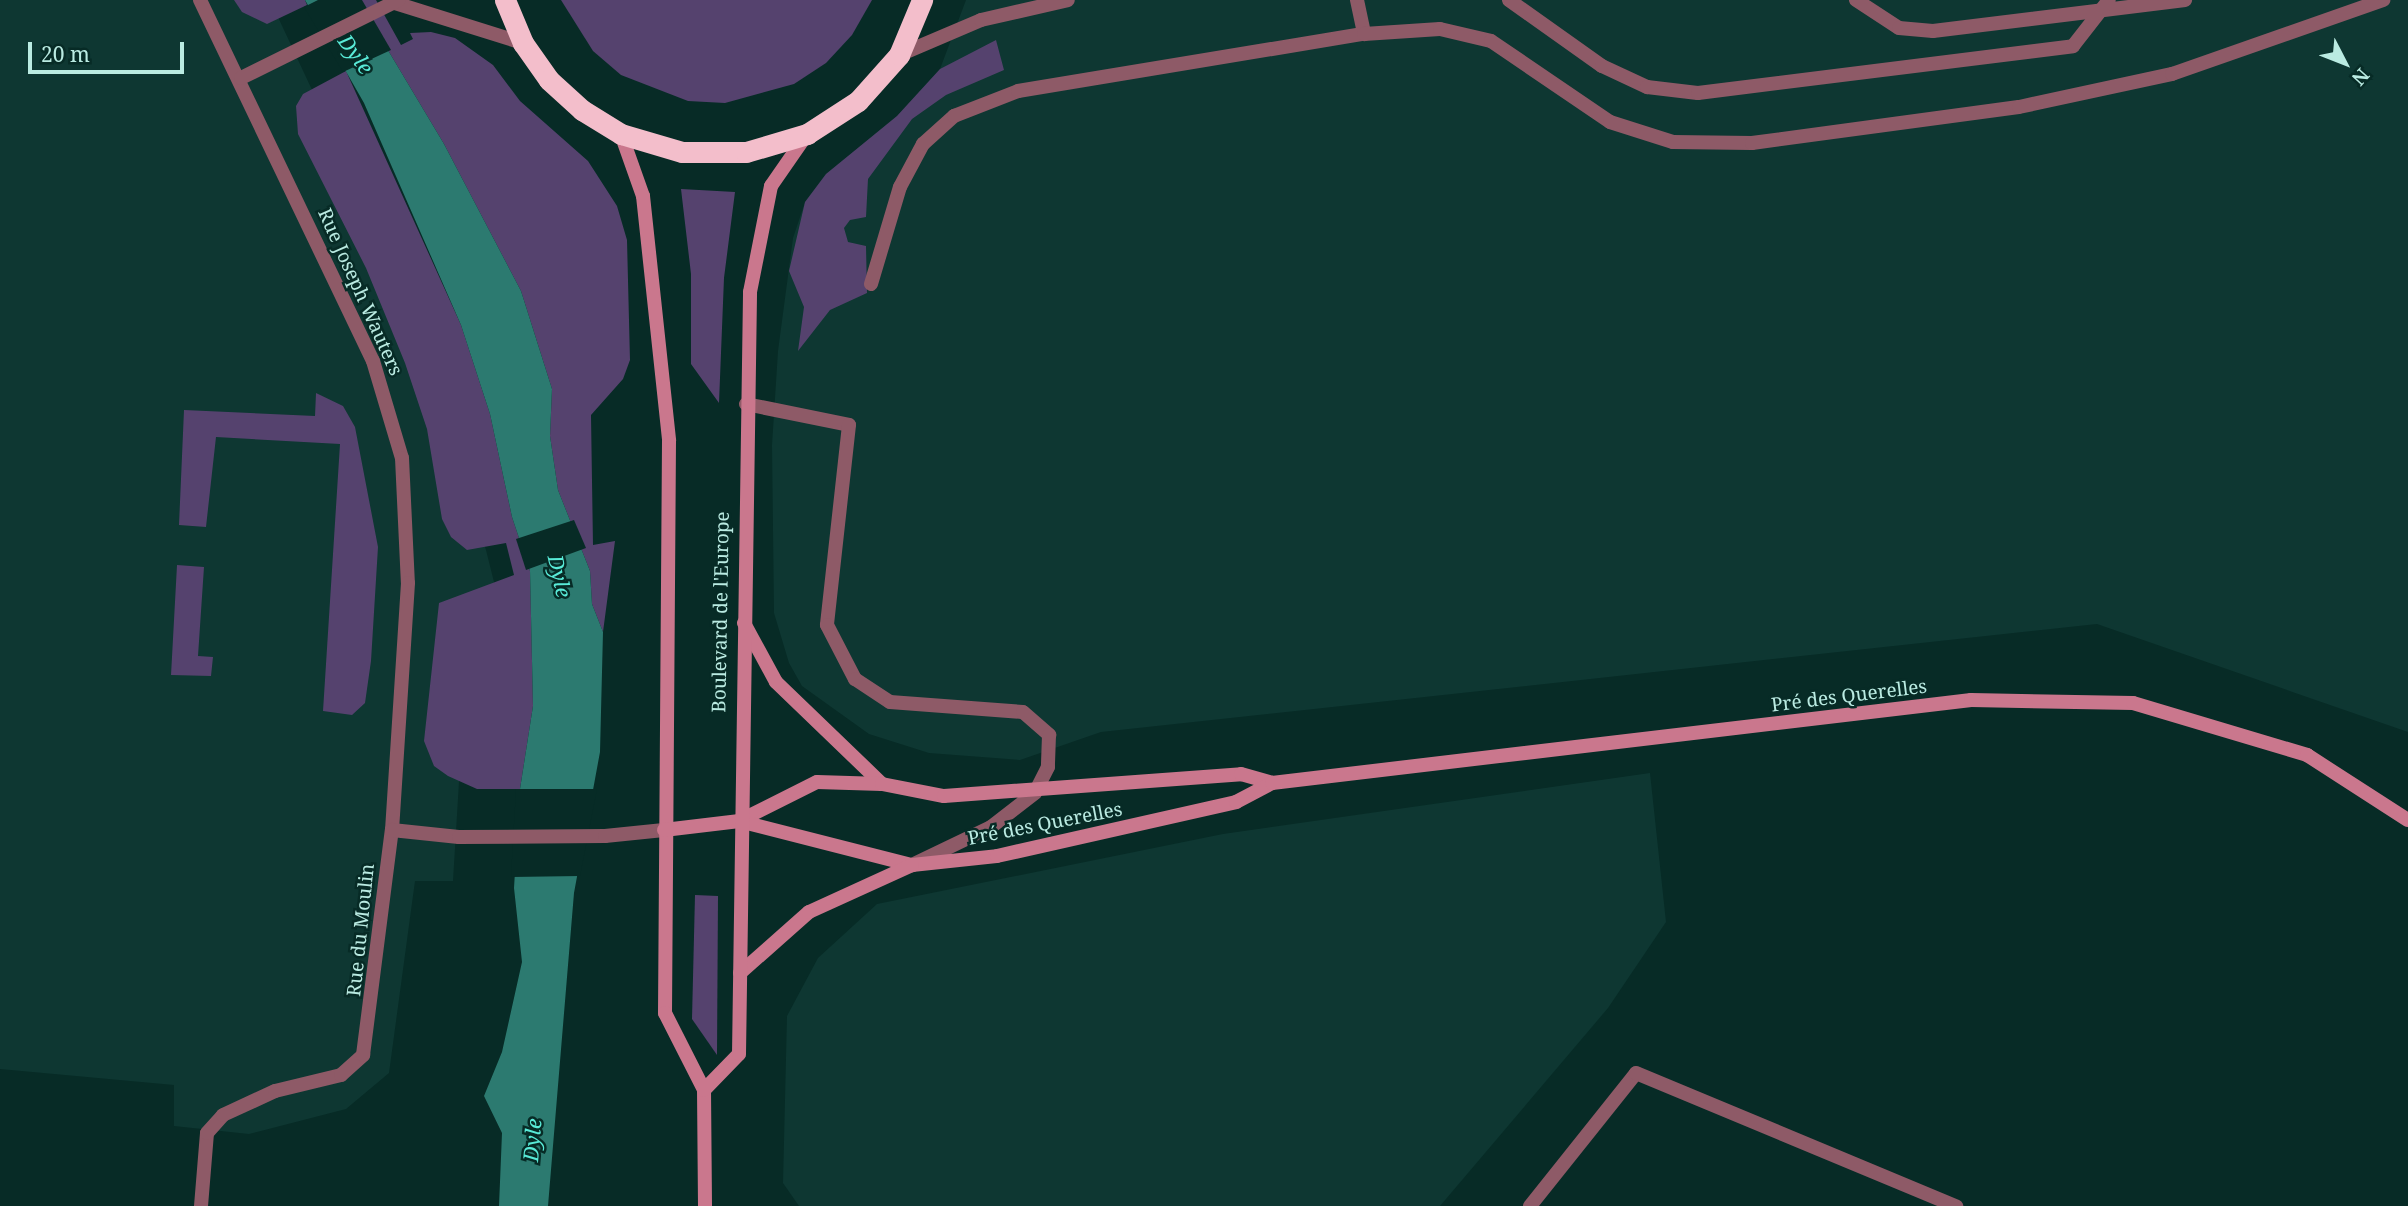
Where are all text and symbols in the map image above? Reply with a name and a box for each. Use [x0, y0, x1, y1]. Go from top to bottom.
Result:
scale bar [32, 28, 187, 72]
north arrow [2310, 28, 2380, 98]
water label: Dyle [333, 29, 379, 79]
text: 20 m [41, 40, 90, 68]
text: N [2346, 63, 2375, 91]
street label: Rue Joseph Wauters [313, 205, 407, 379]
street label: Boulevard de l'Europe [708, 511, 734, 713]
water label: Dyle [543, 552, 577, 600]
street label: Pré des Querelles [1770, 675, 1928, 717]
street label: Pré des Querelles [966, 798, 1124, 850]
street label: Rue du Moulin [343, 862, 379, 998]
water label: Dyle [518, 1117, 546, 1163]

